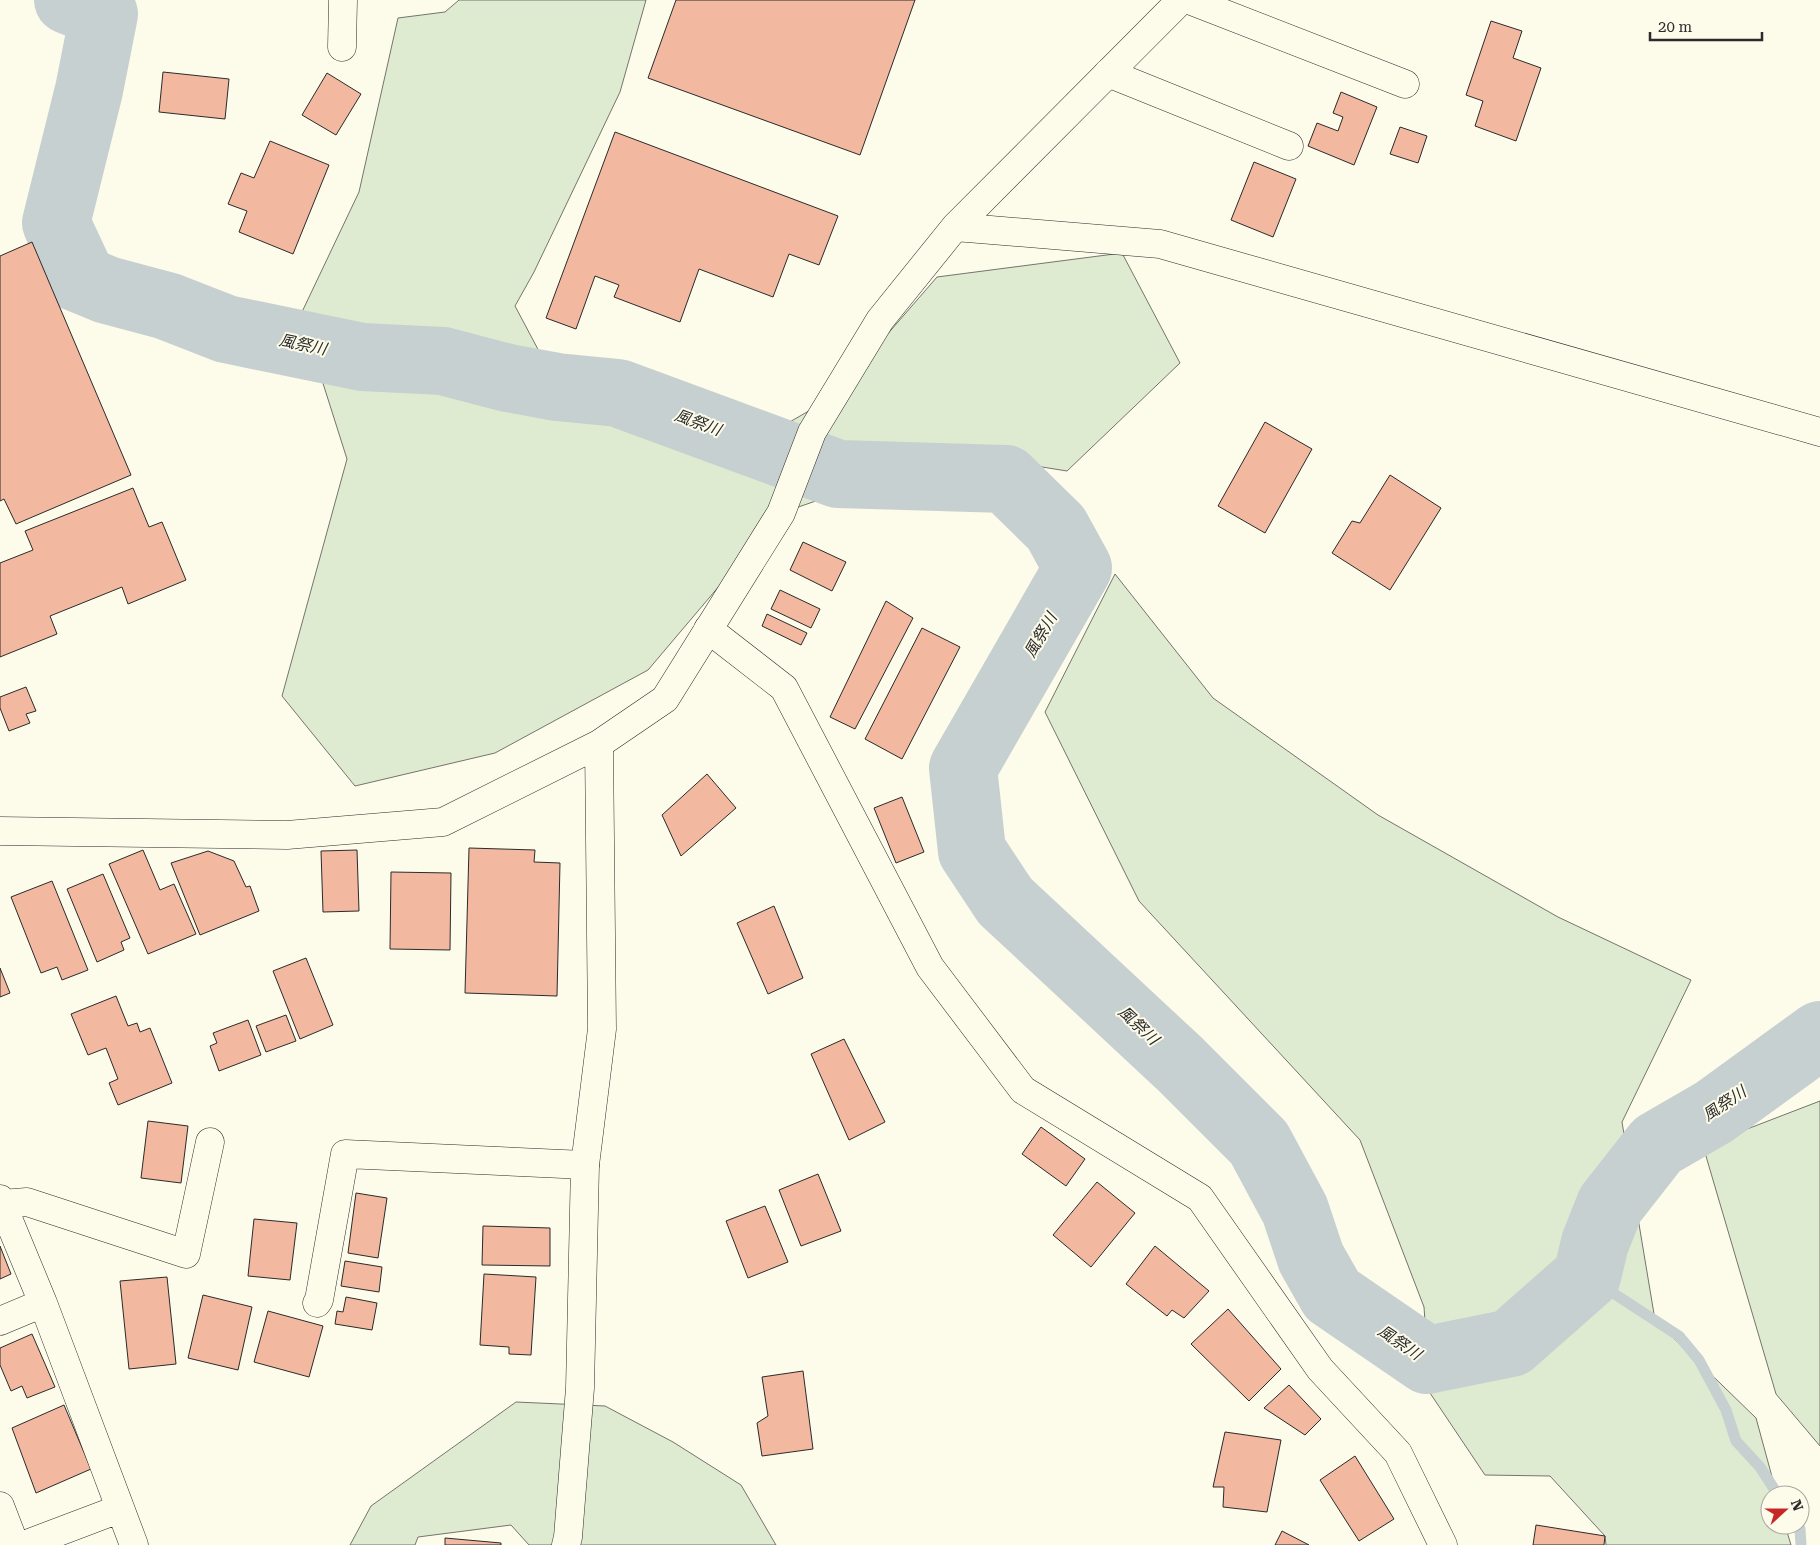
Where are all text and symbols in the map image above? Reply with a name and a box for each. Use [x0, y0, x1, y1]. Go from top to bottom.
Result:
scale bar [1650, 10, 1762, 42]
text: 20 m [1658, 18, 1693, 36]
water label: 風祭川 [277, 330, 330, 359]
water label: 風祭川 [672, 405, 726, 440]
water label: 風祭川 [1020, 608, 1062, 661]
water label: 風祭川 [1115, 1002, 1164, 1050]
water label: 風祭川 [1699, 1081, 1751, 1125]
water label: 風祭川 [1375, 1321, 1427, 1365]
north arrow [1760, 1485, 1810, 1535]
text: N [1788, 1497, 1807, 1513]

